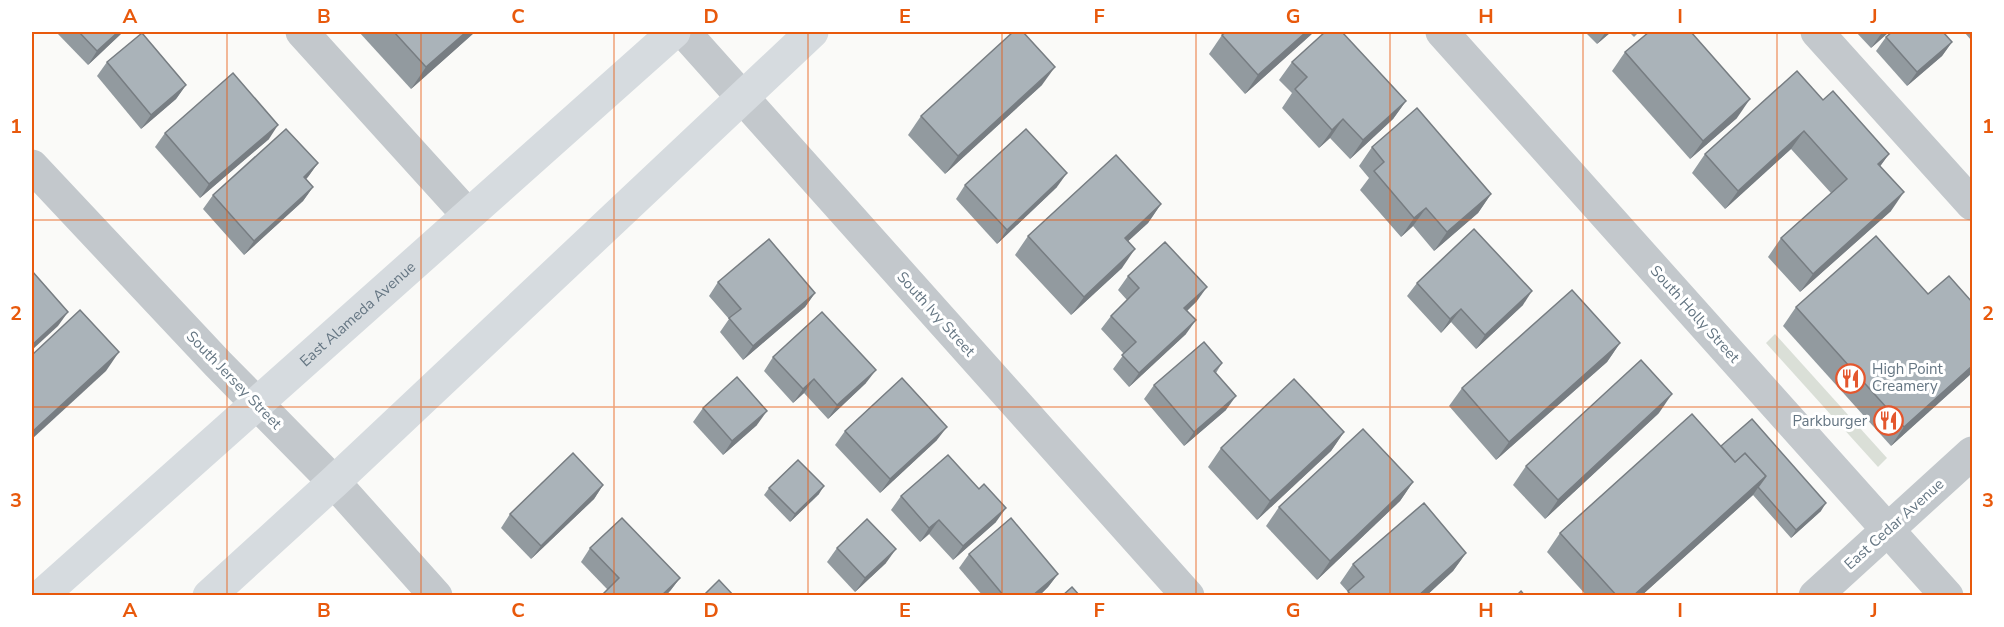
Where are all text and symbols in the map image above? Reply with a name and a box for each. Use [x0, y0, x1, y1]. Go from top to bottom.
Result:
text: A [123, 3, 138, 30]
text: B [317, 3, 331, 30]
text: C [511, 3, 525, 30]
text: D [703, 3, 719, 30]
text: E [899, 3, 911, 30]
text: F [1093, 3, 1105, 30]
text: G [1286, 3, 1300, 30]
text: H [1478, 3, 1494, 30]
text: I [1677, 3, 1683, 30]
text: J [1869, 3, 1878, 30]
text: 1 [10, 113, 22, 140]
text: 1 [1982, 113, 1994, 140]
street label: East Alameda Avenue [295, 257, 420, 371]
street label: South Holly Street [1646, 261, 1745, 368]
street label: South Ivy Street [892, 267, 980, 361]
text: 2 [10, 300, 22, 327]
text: 2 [1982, 300, 1994, 327]
street label: South Jersey Street [182, 327, 287, 434]
place label: High Point Creamery [1872, 359, 1944, 396]
restaurant icon: High Point Creamery [1835, 362, 1867, 394]
restaurant icon: Parkburger [1872, 405, 1904, 437]
place label: Parkburger [1792, 411, 1868, 431]
street label: East Cedar Avenue [1840, 474, 1948, 574]
text: 3 [10, 487, 22, 514]
text: 3 [1982, 487, 1994, 514]
text: A [123, 597, 138, 624]
text: B [317, 597, 331, 624]
text: C [511, 597, 525, 624]
text: D [703, 597, 719, 624]
text: E [899, 597, 911, 624]
text: F [1093, 597, 1105, 624]
text: G [1286, 597, 1300, 624]
text: H [1478, 597, 1494, 624]
text: I [1677, 597, 1683, 624]
text: J [1869, 597, 1878, 624]

